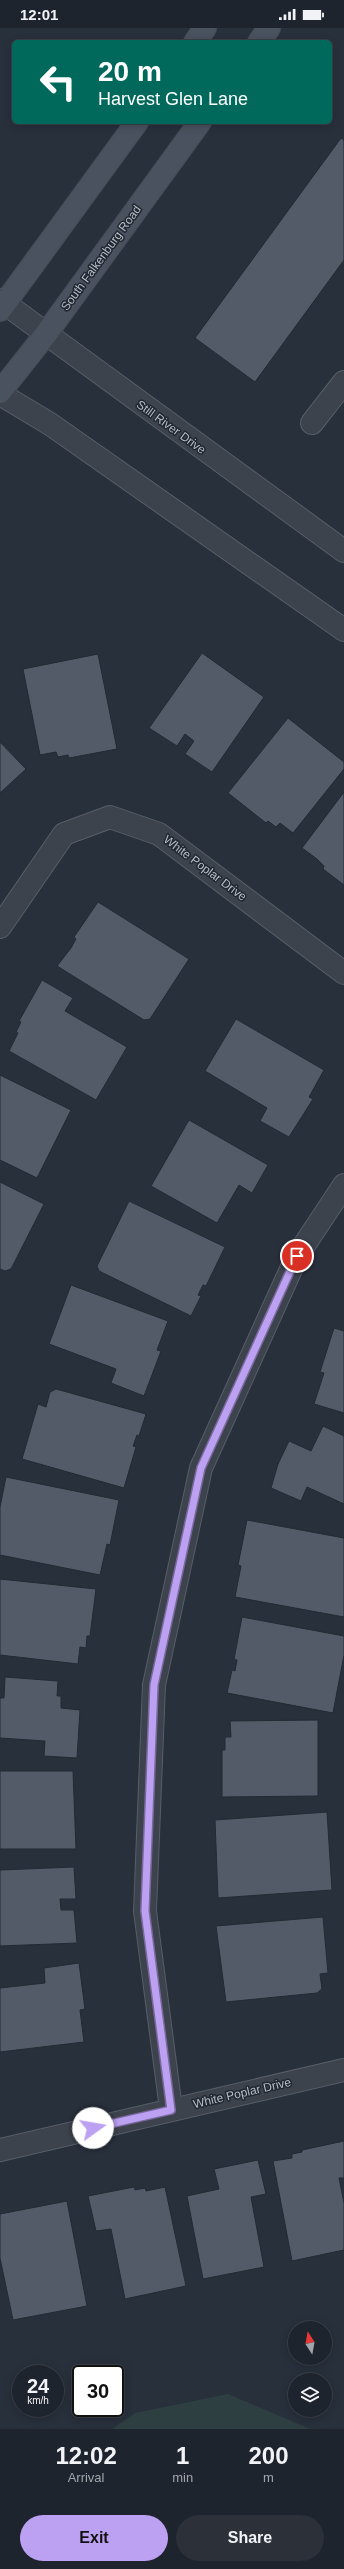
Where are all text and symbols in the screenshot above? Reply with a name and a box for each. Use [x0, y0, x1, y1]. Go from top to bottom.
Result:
text: 12:01 [20, 6, 58, 23]
icon: left [32, 56, 84, 108]
text: 20 m [98, 56, 162, 87]
text: Harvest Glen Lane [98, 89, 248, 109]
street label: South Falkenburg Road [58, 203, 144, 313]
street label: Still River Drive [134, 397, 209, 457]
street label: White Poplar Drive [161, 832, 249, 904]
pin [280, 1239, 314, 1273]
icon: arrive [286, 1245, 308, 1267]
street label: White Poplar Drive [192, 2075, 293, 2111]
position arrow [72, 2107, 114, 2149]
north arrow [288, 2321, 332, 2365]
map controls [288, 2321, 332, 2417]
speed limit sign: 30 [72, 2365, 124, 2417]
button: layers [288, 2373, 332, 2417]
text: 24 [27, 2375, 49, 2397]
text: km/h [27, 2395, 49, 2406]
text: 12:02 [55, 2442, 117, 2469]
text: 1 [176, 2442, 189, 2469]
text: 200 [249, 2442, 289, 2469]
text: Arrival [68, 2470, 105, 2485]
text: min [172, 2470, 193, 2485]
text: m [263, 2470, 274, 2485]
button: Exit [20, 2515, 168, 2561]
button: Share [176, 2515, 324, 2561]

